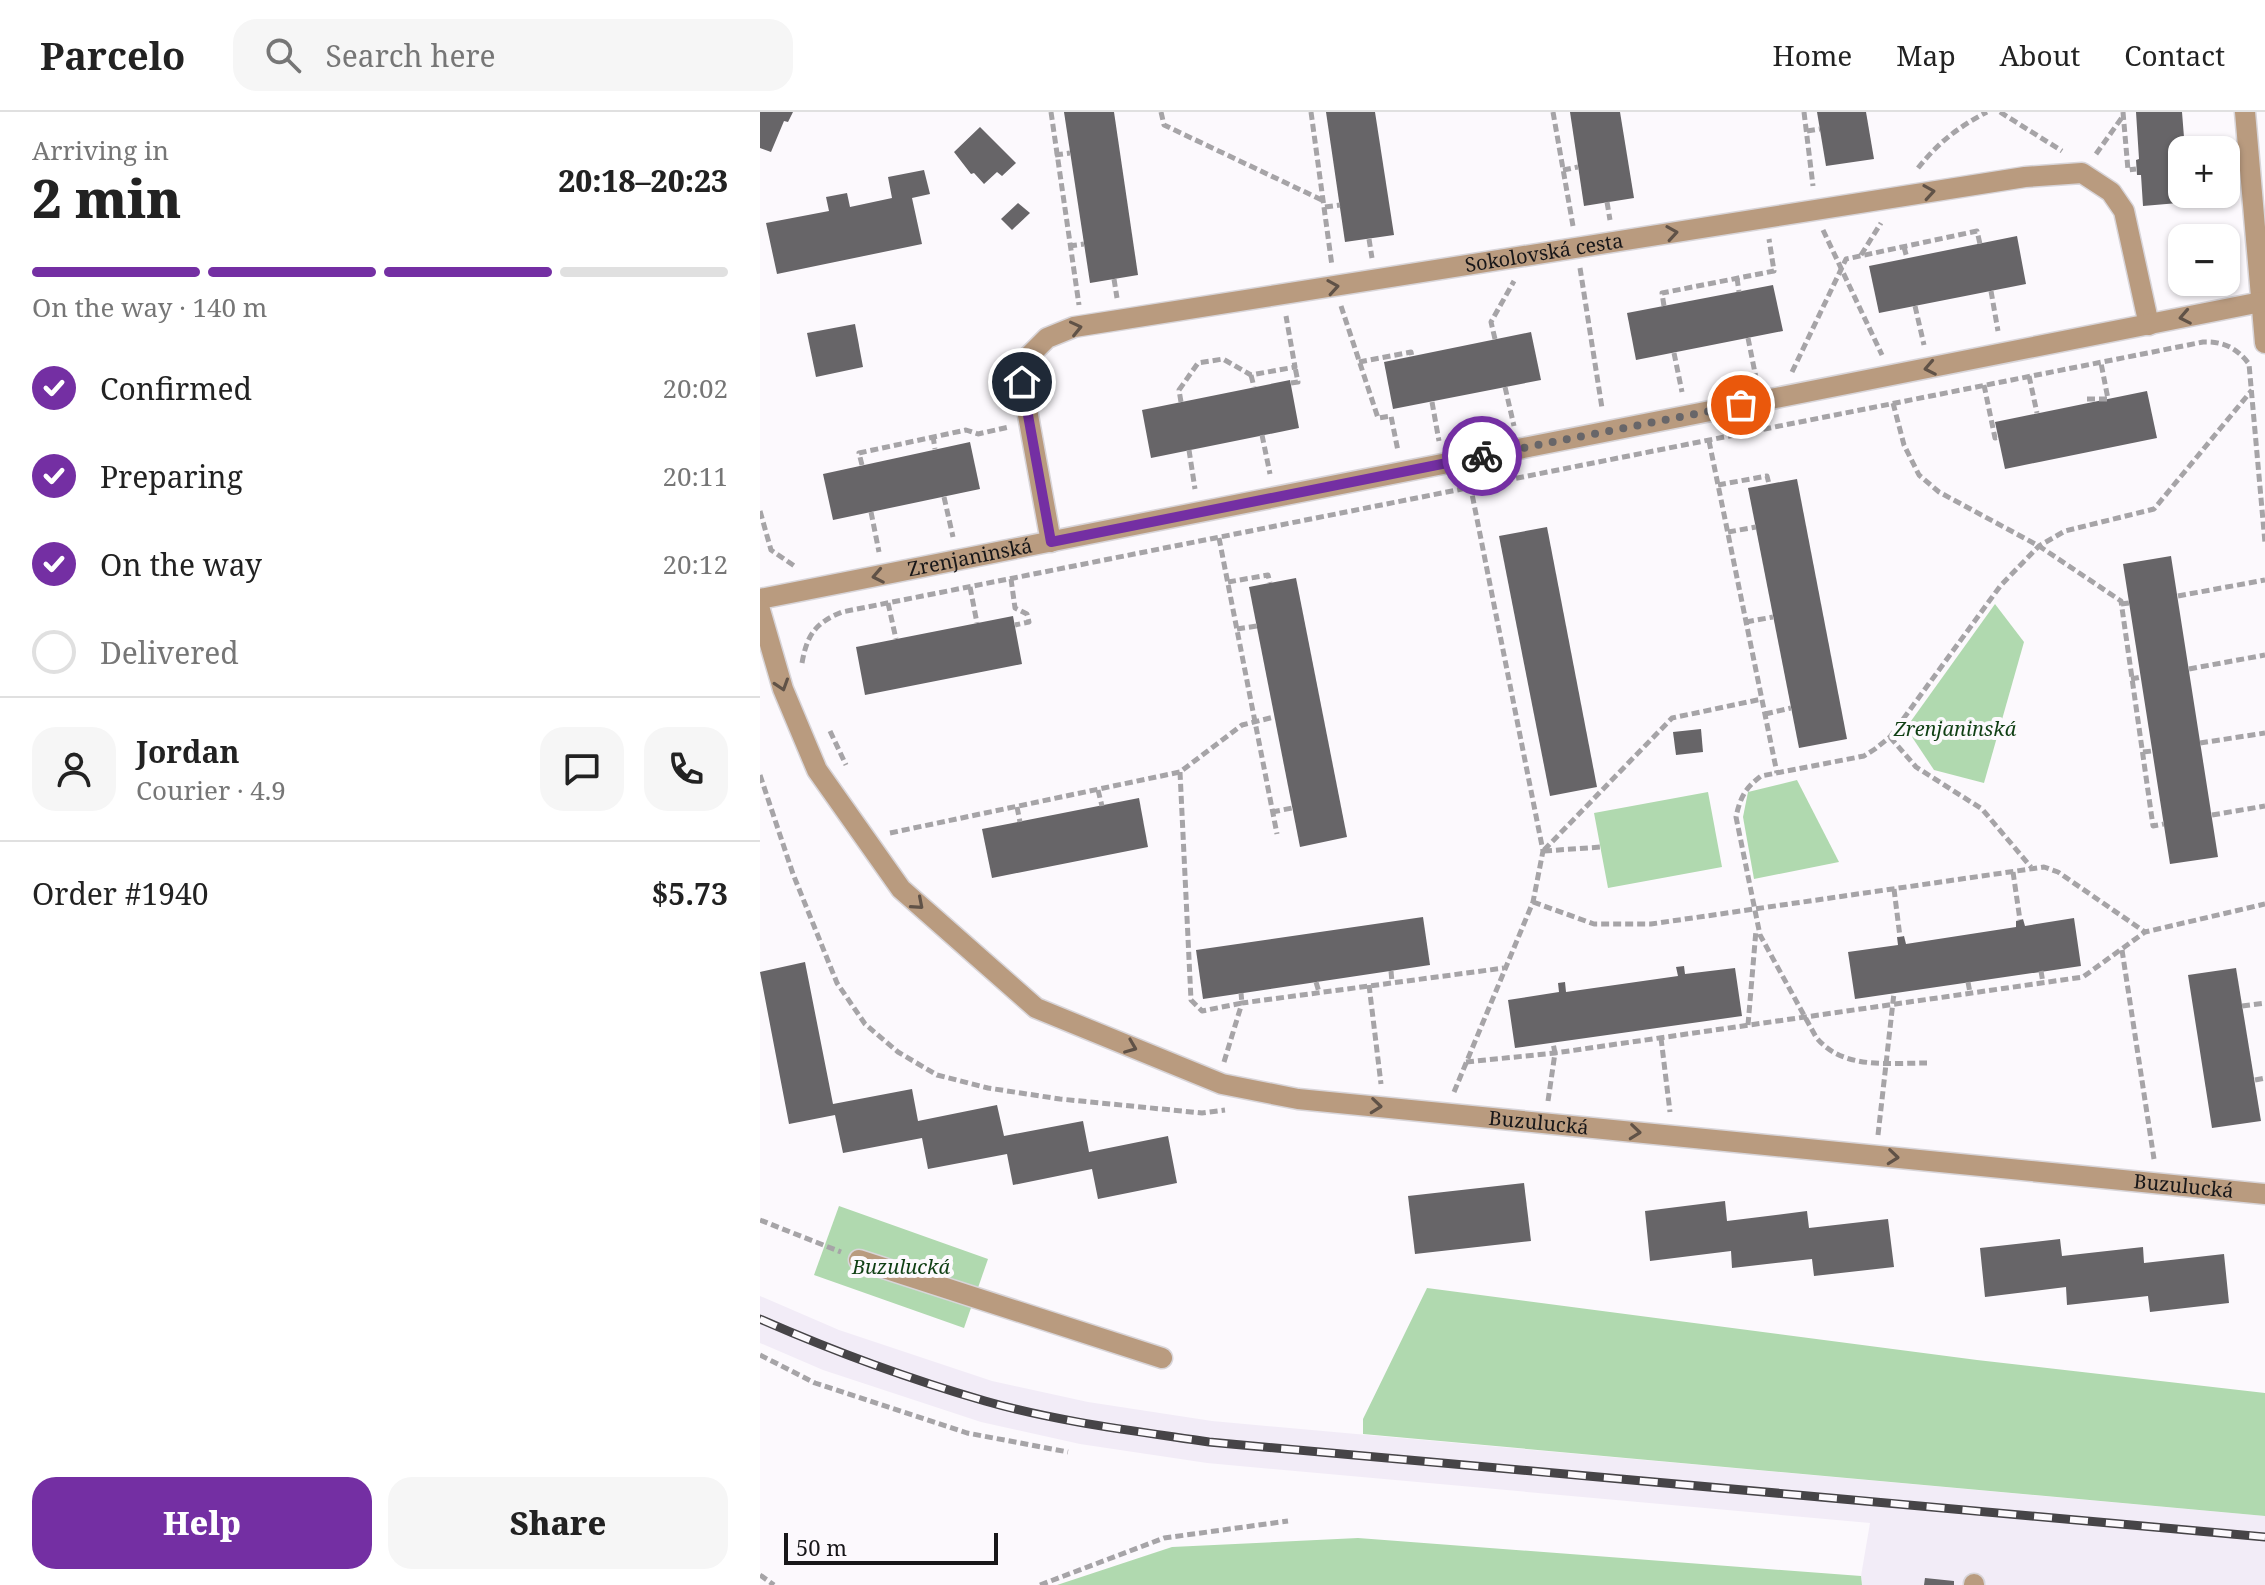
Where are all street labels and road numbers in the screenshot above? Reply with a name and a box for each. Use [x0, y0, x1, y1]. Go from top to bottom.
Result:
street label: Sokolovská cesta [1463, 227, 1625, 278]
street label: Zrenjaninská [905, 531, 1034, 582]
street label: Buzulucká [1487, 1104, 1590, 1140]
street label: Buzulucká [2132, 1167, 2235, 1204]

